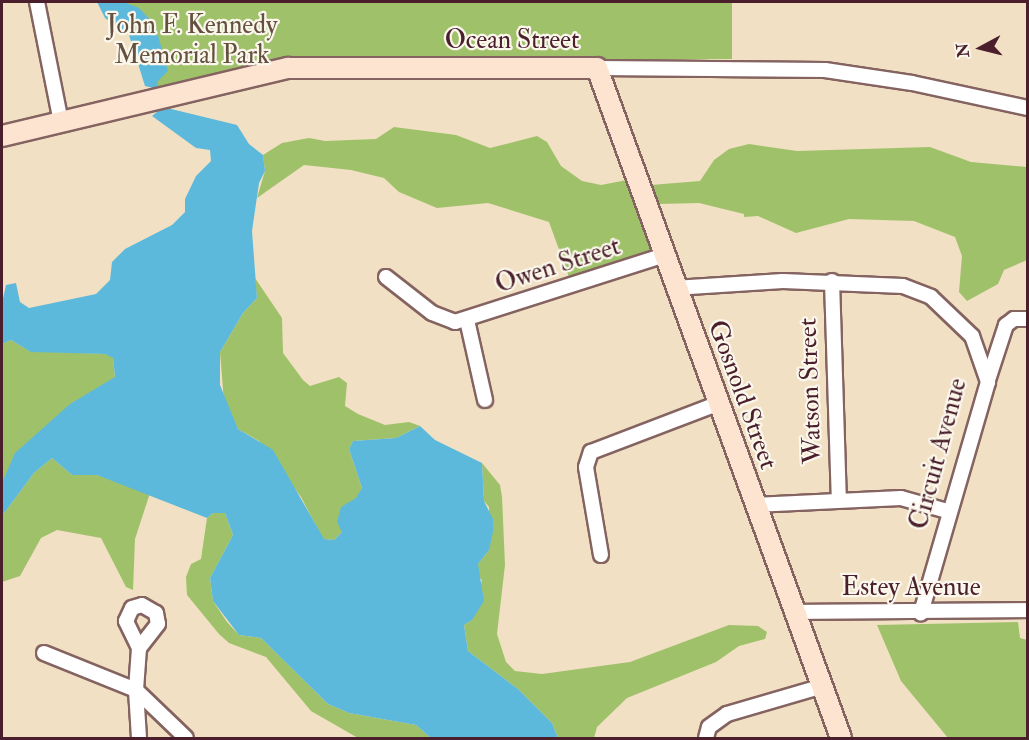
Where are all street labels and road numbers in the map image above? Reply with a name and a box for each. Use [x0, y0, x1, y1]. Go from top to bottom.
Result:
street label: Ocean Street [445, 25, 579, 57]
street label: Owen Street [492, 231, 624, 301]
street label: Gosnold Street [701, 316, 783, 474]
street label: Watson Street [793, 317, 829, 465]
street label: Circuit Avenue [904, 375, 974, 533]
street label: Estey Avenue [841, 572, 981, 604]

